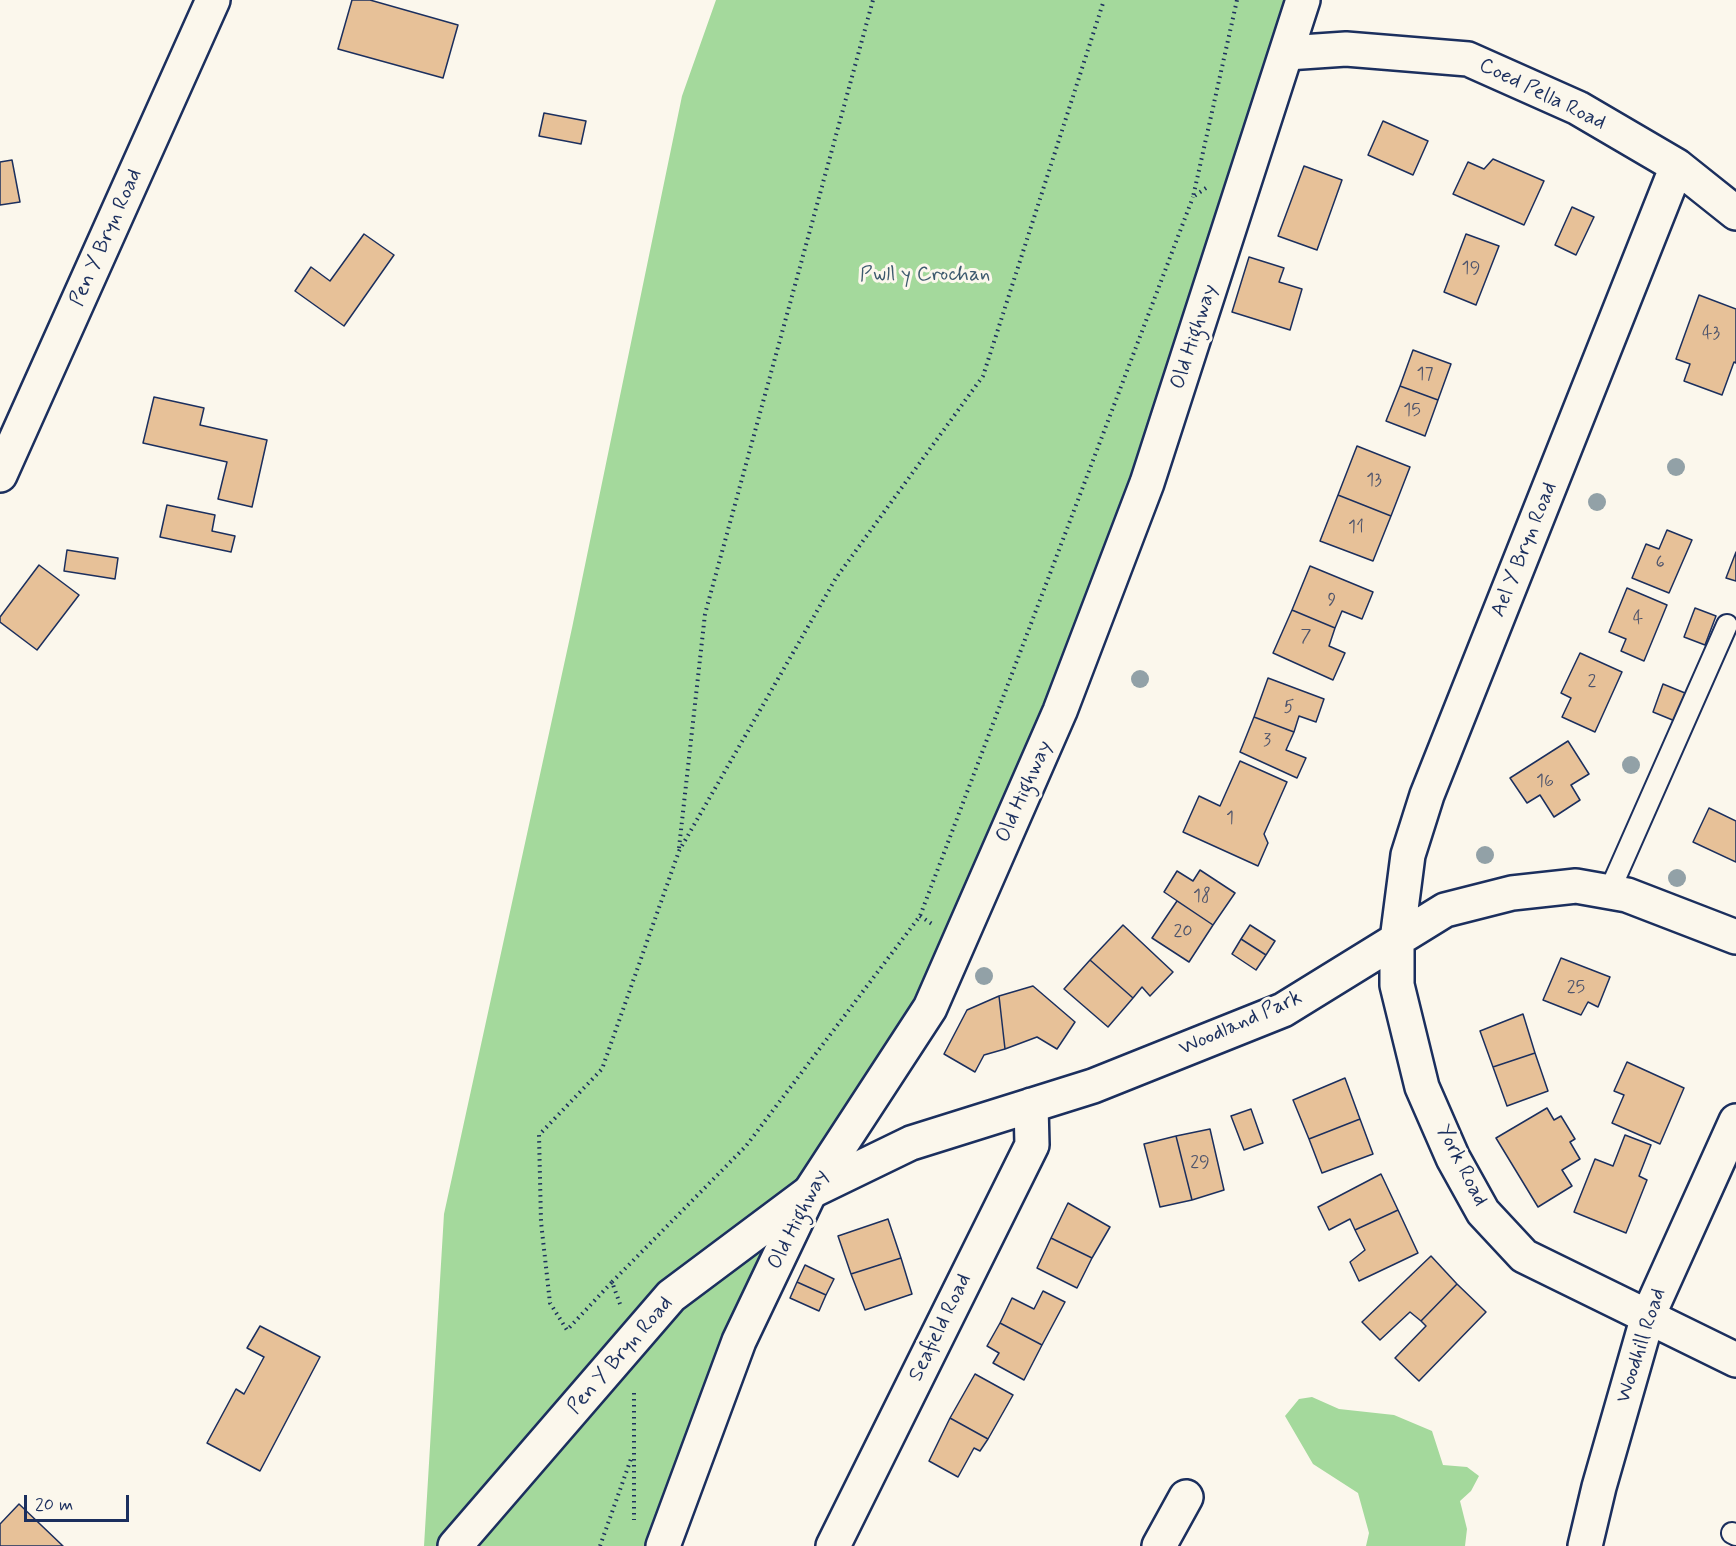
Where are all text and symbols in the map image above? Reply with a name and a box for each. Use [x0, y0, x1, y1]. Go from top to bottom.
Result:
street label: Coed Pella Road [1474, 53, 1610, 137]
street label: Pen Y Bryn Road [65, 165, 149, 311]
house number: 19 [1462, 258, 1480, 280]
park label: Pwll y Crochan [860, 263, 990, 289]
street label: Old Highway [1166, 281, 1224, 393]
house number: 43 [1702, 323, 1720, 345]
house number: 17 [1416, 364, 1434, 386]
house number: 15 [1403, 400, 1421, 422]
house number: 13 [1366, 470, 1382, 492]
street label: Ael Y Bryn Road [1486, 479, 1564, 621]
house number: 11 [1348, 517, 1364, 539]
house number: 6 [1655, 552, 1665, 574]
house number: 9 [1328, 590, 1336, 612]
house number: 4 [1633, 608, 1643, 630]
house number: 7 [1301, 626, 1311, 648]
house number: 2 [1588, 671, 1596, 693]
house number: 5 [1284, 697, 1294, 719]
house number: 3 [1263, 730, 1271, 752]
street label: Old Highway [991, 737, 1059, 847]
house number: 16 [1536, 771, 1554, 793]
house number: 1 [1226, 808, 1234, 830]
house number: 18 [1193, 886, 1211, 908]
house number: 20 [1173, 921, 1193, 943]
house number: 25 [1567, 977, 1585, 999]
street label: Woodland Park [1176, 986, 1306, 1062]
street label: York Road [1430, 1121, 1492, 1211]
house number: 29 [1190, 1152, 1210, 1174]
street label: Old Highway [763, 1166, 835, 1274]
street label: Seafield Road [904, 1270, 978, 1386]
street label: Woodhill Road [1612, 1286, 1672, 1406]
street label: Pen Y Bryn Road [563, 1292, 679, 1420]
scale bar [27, 1483, 132, 1521]
text: 20 m [35, 1493, 73, 1517]

